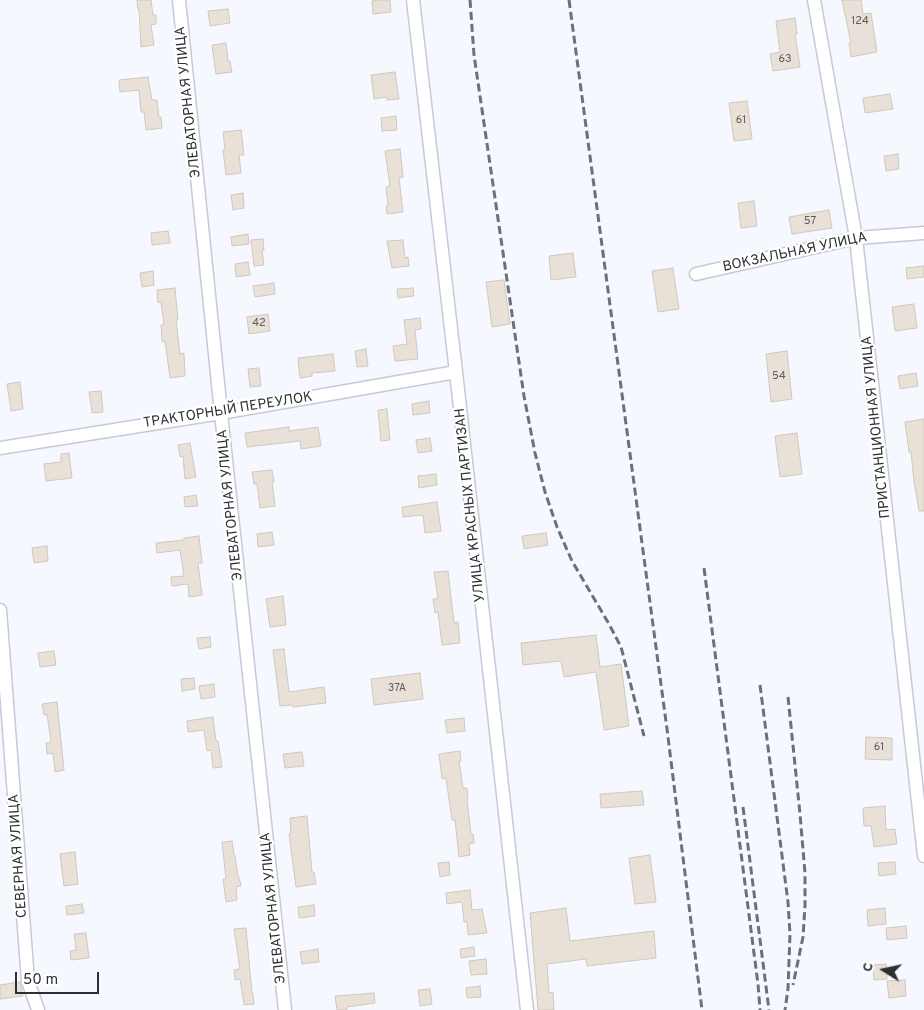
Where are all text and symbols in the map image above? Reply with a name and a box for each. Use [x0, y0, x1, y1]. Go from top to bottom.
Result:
house number: 124 [851, 15, 869, 29]
street label: ЭЛЕВАТОРНАЯ УЛИЦА [173, 25, 205, 179]
house number: 63 [778, 53, 792, 67]
house number: 61 [736, 114, 746, 128]
house number: 57 [804, 215, 816, 229]
street label: ВОКЗАЛЬНАЯ УЛИЦА [721, 229, 869, 277]
house number: 42 [252, 317, 266, 331]
street label: ПРИСТАНЦИОННАЯ УЛИЦА [859, 335, 895, 519]
house number: 54 [772, 370, 786, 384]
street label: ТРАКТОРНЫЙ ПЕРЕУЛОК [142, 389, 314, 433]
street label: УЛИЦА КРАСНЫХ ПАРТИЗАН [452, 407, 490, 603]
street label: ЭЛЕВАТОРНАЯ УЛИЦА [215, 428, 247, 582]
house number: 37А [388, 682, 406, 696]
house number: 61 [874, 741, 884, 755]
street label: СЕВЕРНАЯ УЛИЦА [6, 793, 32, 919]
street label: ЭЛЕВАТОРНАЯ УЛИЦА [258, 831, 290, 985]
north arrow [859, 945, 909, 995]
text: С [860, 961, 878, 973]
scale bar [18, 962, 101, 994]
text: 50 m [23, 971, 58, 990]

